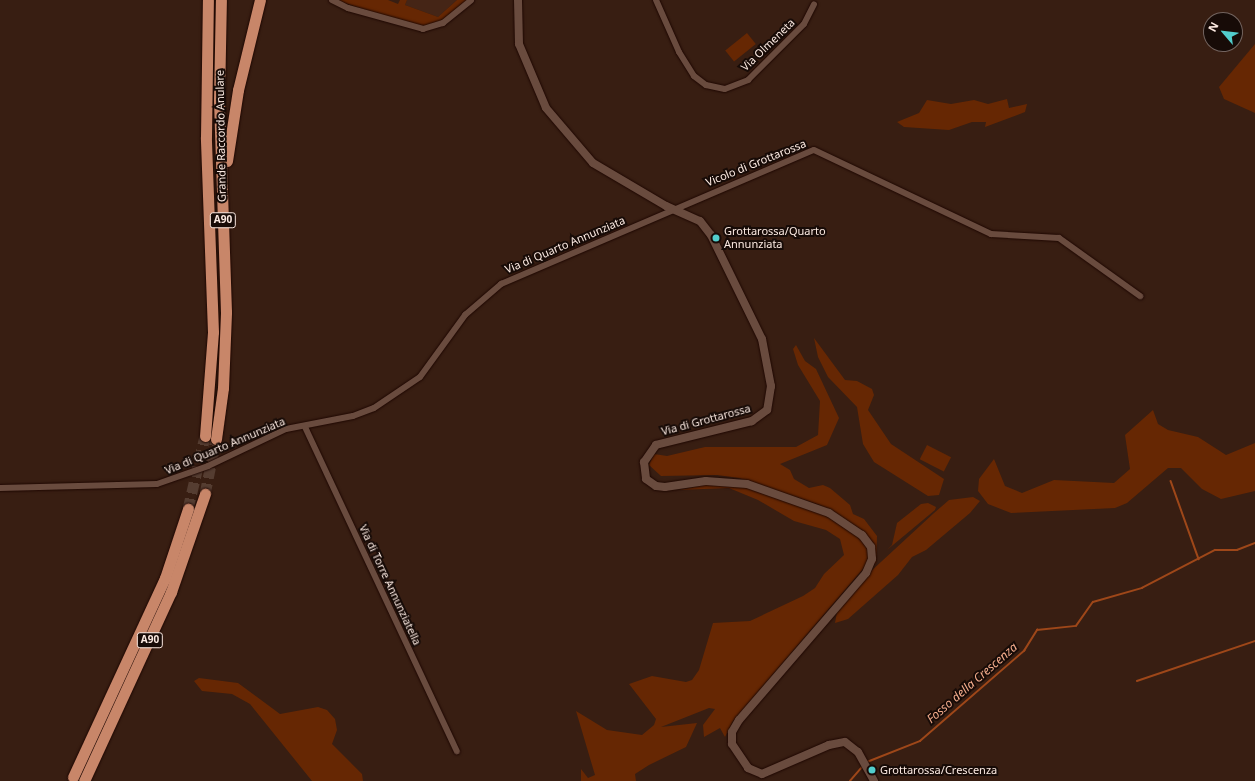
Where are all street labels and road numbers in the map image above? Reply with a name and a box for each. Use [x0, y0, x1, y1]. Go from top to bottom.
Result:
street label: Via Olmeneta [738, 16, 798, 74]
street label: Grande Raccordo Anulare [213, 70, 229, 202]
street label: Vicolo di Grottarossa [704, 137, 808, 189]
road number: A90 [209, 212, 237, 228]
street label: Via di Quarto Annunziata [503, 214, 627, 276]
street label: Via di Grottarossa [660, 402, 752, 438]
street label: Via di Quarto Annunziata [163, 415, 287, 477]
street label: Via di Torre Annunziatella [356, 523, 424, 647]
road number: A90 [136, 632, 164, 648]

